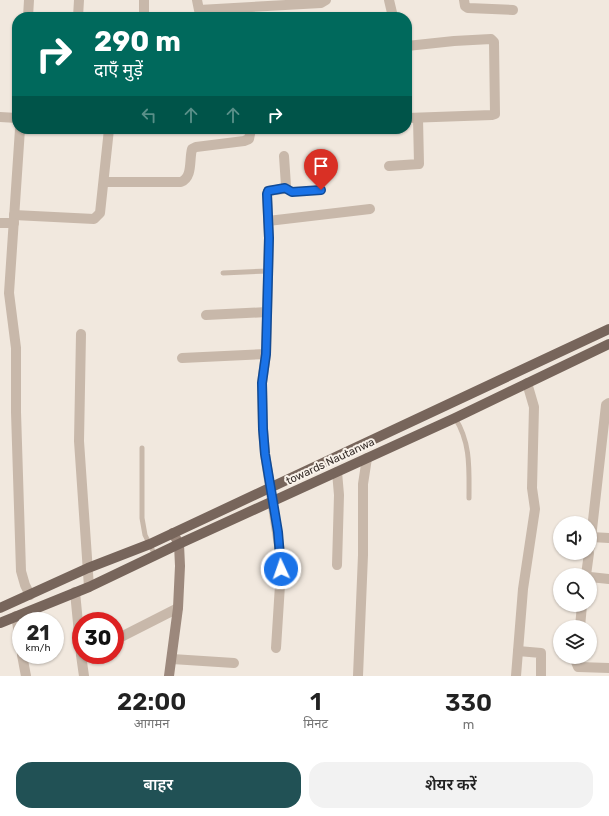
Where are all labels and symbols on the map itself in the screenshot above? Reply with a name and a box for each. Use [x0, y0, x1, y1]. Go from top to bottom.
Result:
pin [304, 149, 338, 190]
street label: towards Nautanwa [284, 435, 377, 488]
position arrow [260, 548, 302, 590]
speed limit sign: 30 [72, 612, 124, 664]

